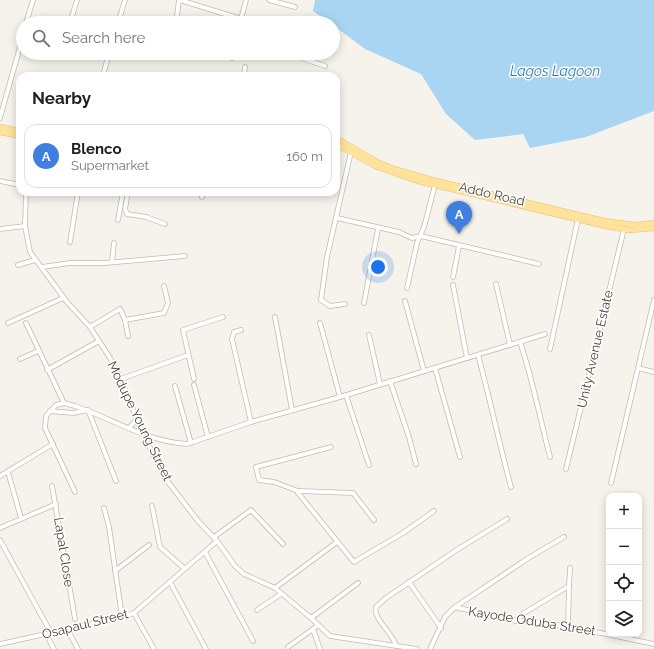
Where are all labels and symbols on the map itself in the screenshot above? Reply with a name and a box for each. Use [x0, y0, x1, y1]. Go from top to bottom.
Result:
water label: Lagos Lagoon [510, 63, 600, 79]
street label: Addo Road [458, 179, 526, 209]
pin: A [446, 201, 472, 234]
your location [368, 257, 388, 277]
street label: Unity Avenue Estate [574, 288, 616, 409]
street label: Modupe Young Street [105, 359, 176, 484]
street label: Lapal Close [51, 516, 77, 588]
street label: Kayode Oduba Street [467, 604, 597, 639]
street label: Osapaul Street [40, 606, 130, 642]

